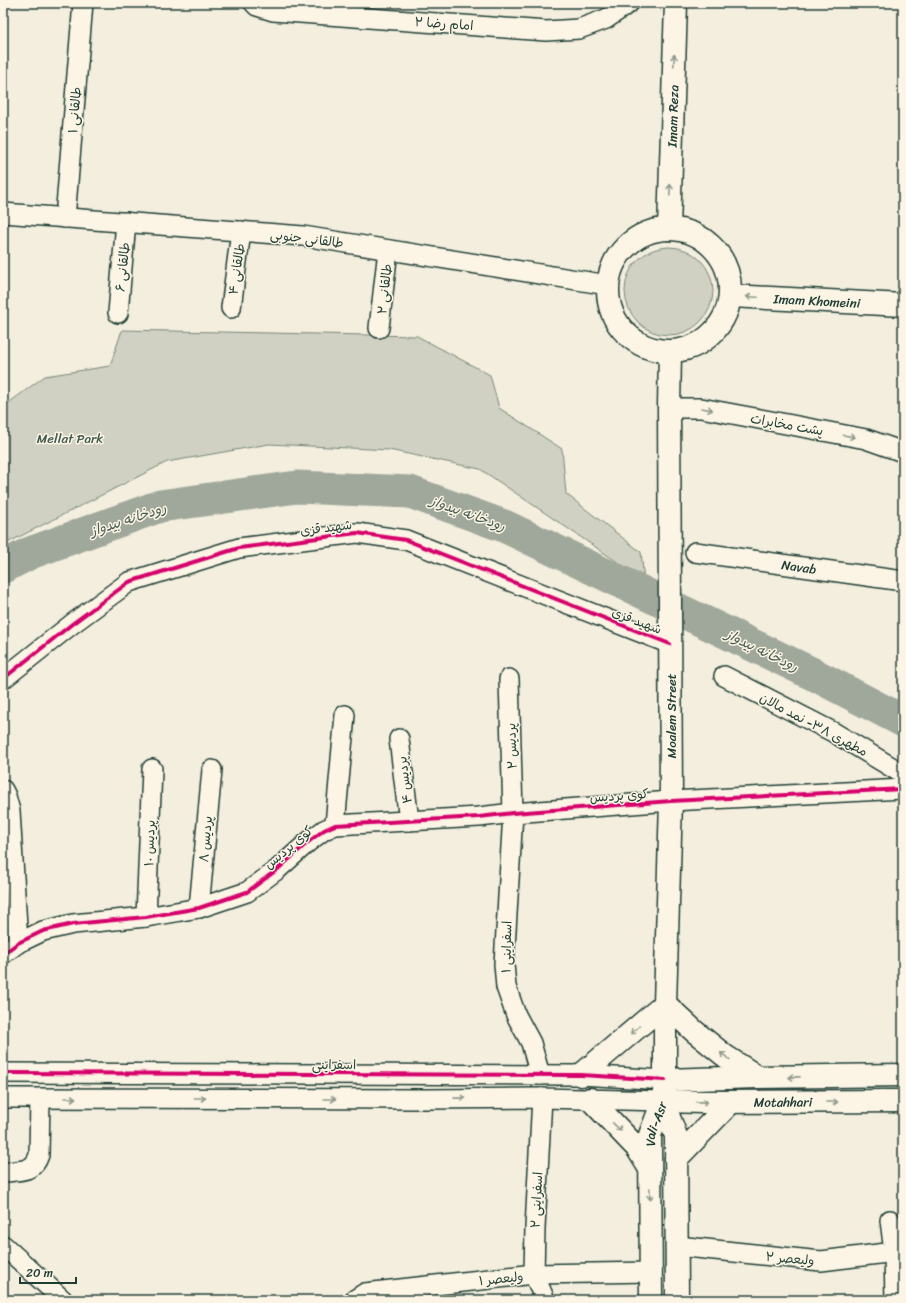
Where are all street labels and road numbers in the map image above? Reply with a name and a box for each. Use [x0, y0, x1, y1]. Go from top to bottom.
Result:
street label: امام رضا ۲ [414, 10, 474, 37]
street label: Imam Reza [661, 84, 685, 149]
street label: طالقانی ۱ [61, 86, 88, 134]
street label: طالقانی جنوبی [269, 223, 345, 254]
street label: طالقانی ۶ [108, 241, 137, 293]
street label: طالقانی ۴ [222, 242, 251, 296]
street label: طالقانی ۲ [370, 263, 399, 316]
street label: Imam Khomeini [772, 287, 861, 315]
street label: پشت مخابرات [749, 407, 825, 442]
street label: شهید قزی [299, 513, 353, 542]
street label: Navab [780, 553, 818, 581]
street label: شهید قزی [608, 600, 665, 641]
street label: Moalem Street [660, 673, 683, 758]
street label: مطهری ۳۸- نمد مالان [755, 686, 872, 763]
street label: پردیس ۲ [499, 722, 524, 770]
street label: پردیس ۴ [390, 755, 419, 805]
street label: کوی پردیس [589, 782, 650, 809]
street label: پردیس ۸ [192, 815, 219, 863]
street label: پردیس ۱۰ [137, 819, 162, 867]
street label: کوی پردیس [258, 819, 319, 875]
street label: اسفراینی ۱ [495, 921, 518, 973]
street label: اسفراینی [312, 1053, 356, 1076]
street label: Motahhari [754, 1090, 813, 1114]
street label: Vali-Asr [639, 1098, 674, 1146]
street label: اسفراینی ۲ [524, 1171, 549, 1229]
street label: ولیعصر ۲ [765, 1245, 815, 1272]
street label: ولیعصر ۱ [478, 1265, 525, 1292]

